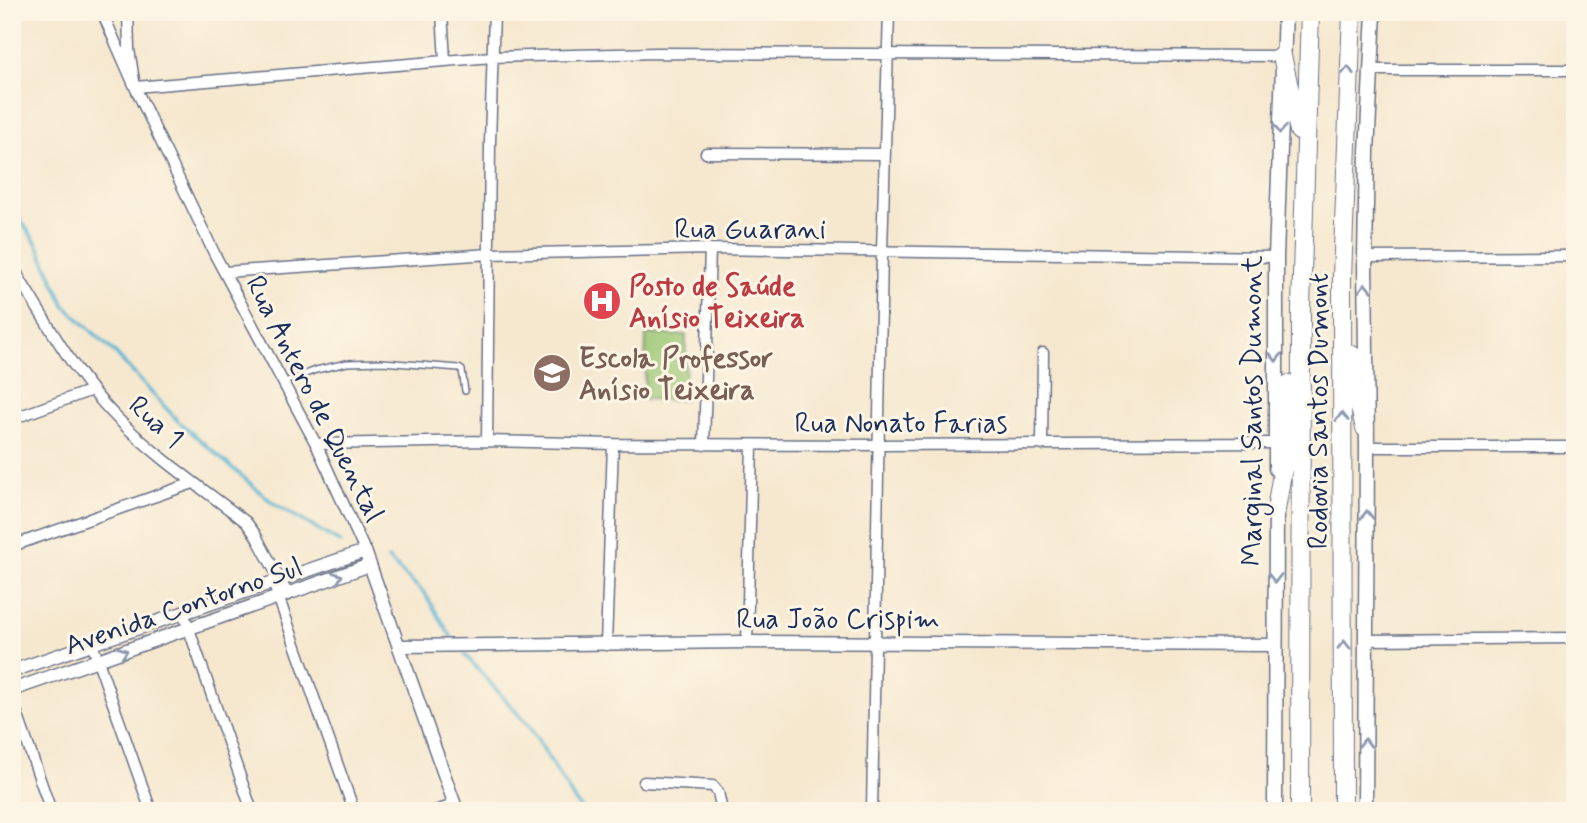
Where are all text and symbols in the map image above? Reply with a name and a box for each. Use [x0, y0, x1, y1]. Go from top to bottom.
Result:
one-way arrow [1341, 65, 1356, 76]
one-way arrow [1272, 124, 1287, 135]
street label: Rua Guarani [674, 212, 826, 249]
street label: Marginal Santos Dumont [1235, 255, 1274, 566]
place label: Posto de Saúde Anísio Teixeira [629, 269, 805, 338]
street label: Rua Antero de Quental [236, 270, 392, 529]
street label: Rodovia Santos Dumont [1301, 273, 1338, 549]
hospital icon: Posto de Saúde Anísio Teixeira [581, 280, 623, 322]
one-way arrow [1357, 282, 1373, 292]
place label: Escola Professor Anísio Teixeira [579, 341, 773, 410]
school or university icon: Escola Professor Anísio Teixeira [531, 352, 573, 394]
one-way arrow [1268, 352, 1284, 363]
street label: Rua 1 [120, 388, 191, 458]
street label: Rua Nonato Farias [795, 406, 1007, 443]
one-way arrow [1334, 411, 1350, 422]
one-way arrow [1359, 509, 1375, 520]
street label: Avenida Contorno Sul [60, 549, 307, 665]
one-way arrow [331, 571, 343, 585]
one-way arrow [1268, 573, 1283, 584]
street label: Rua João Crispim [736, 602, 940, 639]
one-way arrow [1336, 639, 1352, 649]
one-way arrow [116, 646, 129, 660]
one-way arrow [1357, 737, 1373, 747]

